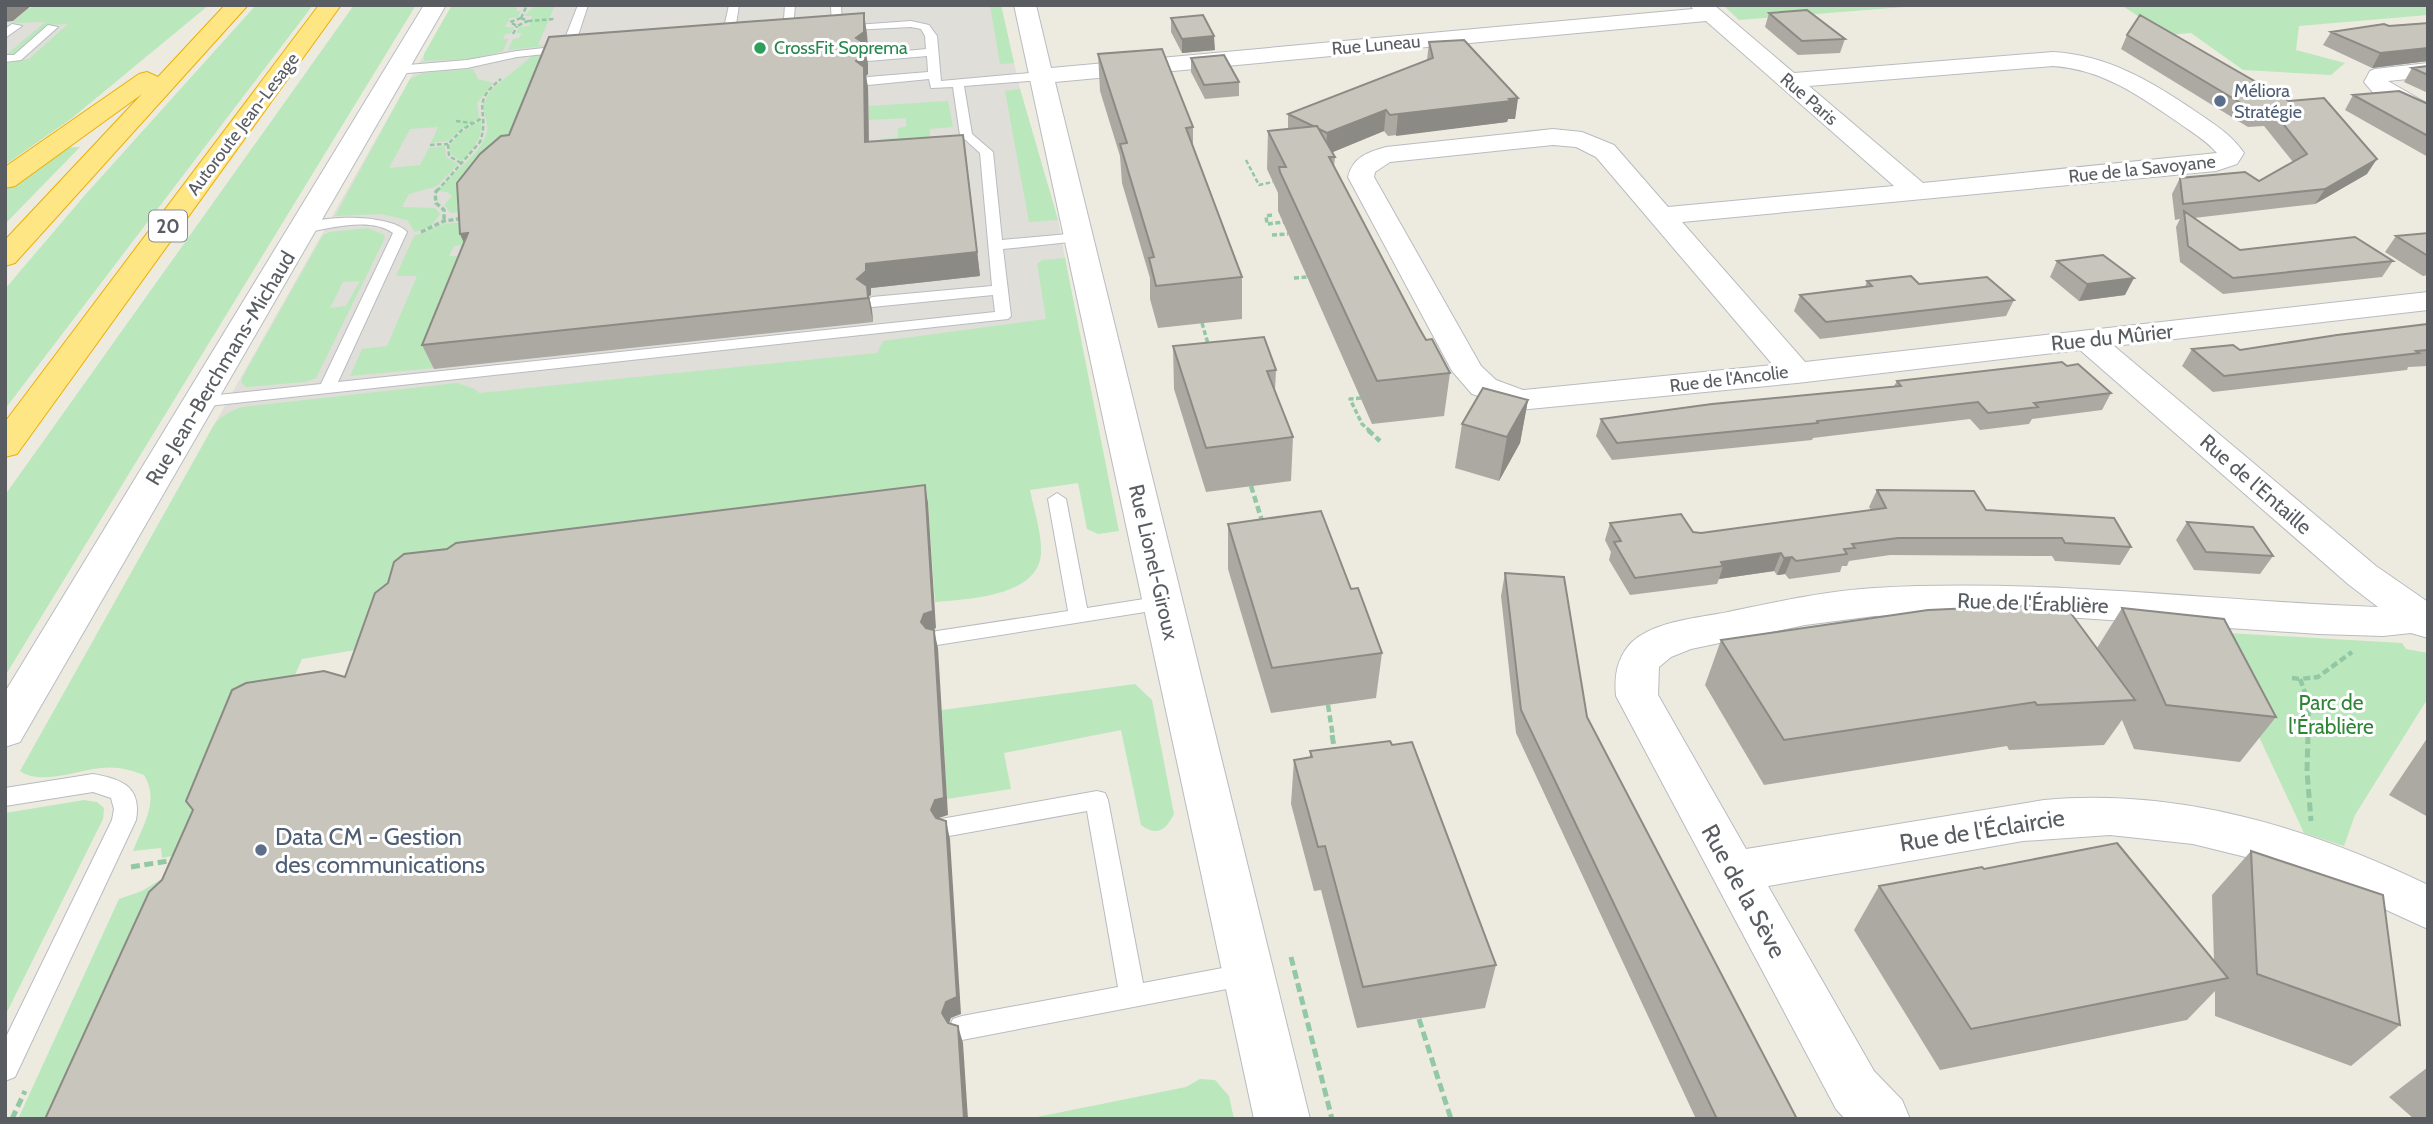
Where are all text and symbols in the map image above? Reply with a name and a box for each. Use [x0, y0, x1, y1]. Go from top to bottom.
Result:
street label: Rue Luneau [1331, 30, 1421, 60]
place label: CrossFit Soprema [774, 37, 908, 59]
marker: CrossFit Soprema [752, 40, 768, 56]
street label: Autoroute Jean-Lesage [182, 49, 304, 199]
street label: Rue Paris [1776, 68, 1842, 130]
place label: Méliora Stratégie [2234, 80, 2302, 123]
marker: Méliora Stratégie [2212, 93, 2228, 109]
street label: Rue de la Savoyane [2067, 150, 2217, 188]
road number: 20 [149, 210, 187, 242]
street label: Rue Jean-Berchmans-Michaud [140, 246, 300, 490]
street label: Rue du Mûrier [2050, 318, 2175, 356]
street label: Rue de l'Ancolie [1668, 361, 1790, 397]
street label: Rue de l'Entaille [2195, 429, 2317, 539]
street label: Rue Lionel-Giroux [1124, 482, 1184, 642]
street label: Rue de l'Érablière [1957, 588, 2109, 618]
park label: Parc de l'Érablière [2288, 690, 2374, 739]
street label: Rue de l'Éclaircie [1897, 803, 2067, 857]
street label: Rue de la Sève [1695, 819, 1793, 963]
place label: Data CM - Gestion des communications [275, 822, 485, 879]
marker: Data CM - Gestion des communications [253, 842, 269, 858]

